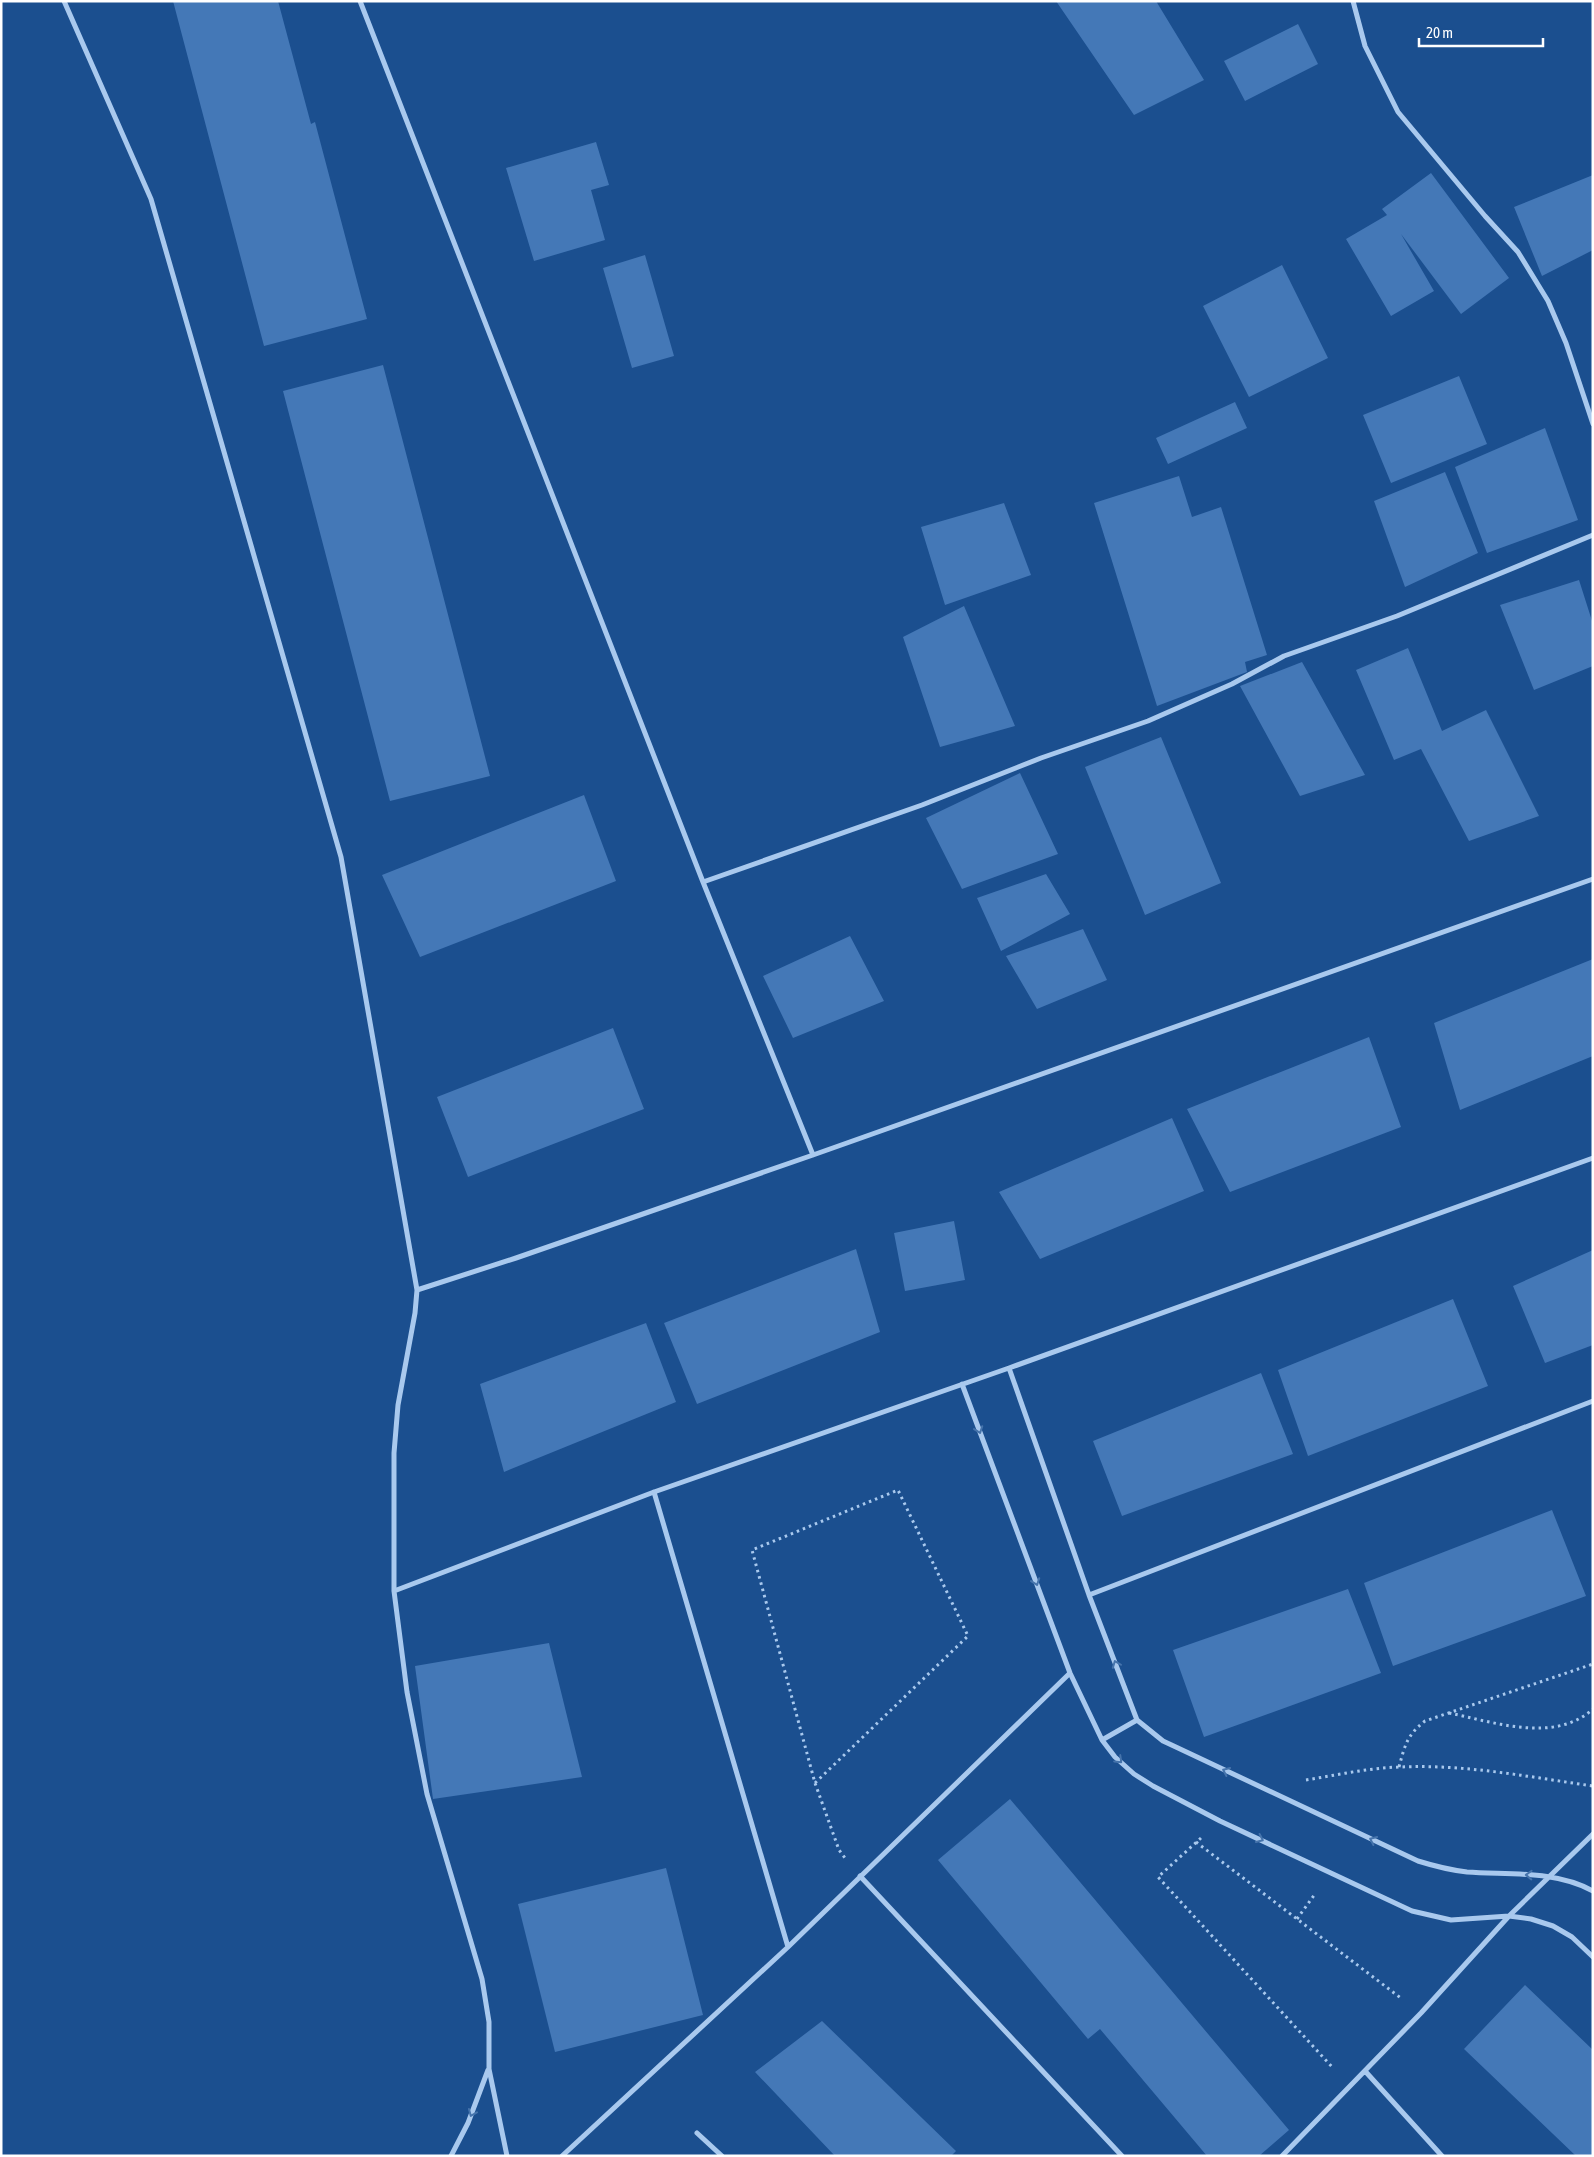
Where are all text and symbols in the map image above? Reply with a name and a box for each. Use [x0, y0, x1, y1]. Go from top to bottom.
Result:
scale bar [1419, 15, 1543, 47]
text: 20 m [1426, 24, 1453, 41]
one-way arrow [973, 1425, 983, 1434]
one-way arrow [1030, 1577, 1040, 1586]
one-way arrow [1112, 1660, 1122, 1669]
one-way arrow [1113, 1754, 1122, 1763]
one-way arrow [1222, 1767, 1231, 1777]
one-way arrow [1255, 1833, 1264, 1843]
one-way arrow [1369, 1836, 1378, 1846]
one-way arrow [1525, 1870, 1533, 1881]
one-way arrow [467, 2108, 478, 2117]

